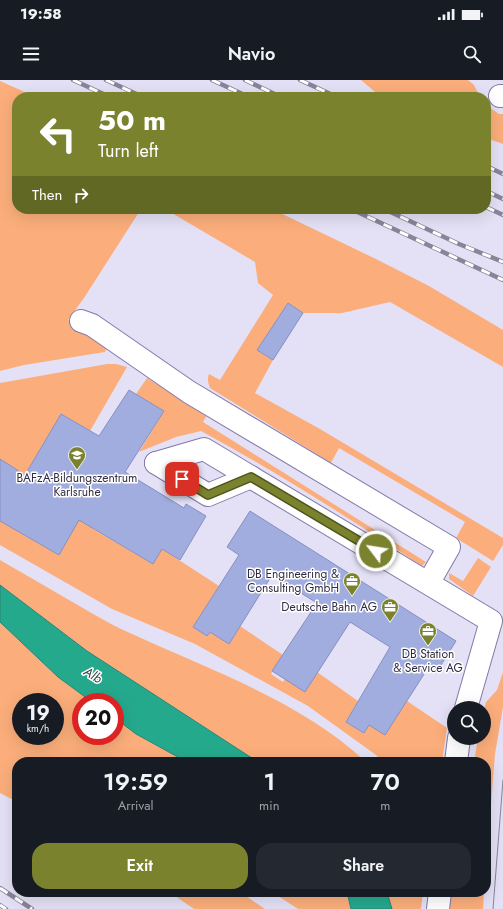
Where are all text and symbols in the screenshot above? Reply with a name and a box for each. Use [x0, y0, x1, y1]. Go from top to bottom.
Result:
text: 19:58 [20, 3, 62, 25]
text: Navio [228, 41, 275, 67]
icon: menu [20, 43, 42, 65]
icon: search [461, 43, 483, 65]
text: 50 m [98, 100, 166, 141]
icon: left [32, 108, 84, 160]
text: Turn left [98, 138, 158, 164]
text: Then [32, 184, 62, 206]
icon: right [70, 184, 92, 206]
school or university icon: BAFzA-Bildungszentrum Karlsruhe [67, 445, 87, 470]
pin [165, 462, 199, 496]
icon: arrive [171, 468, 193, 490]
place label: BAFzA-Bildungszentrum Karlsruhe [17, 469, 137, 501]
position arrow [355, 530, 397, 572]
place label: DB Engineering & Consulting GmbH [247, 565, 339, 597]
office icon: DB Engineering & Consulting GmbH [342, 571, 362, 596]
office icon: Deutsche Bahn AG [380, 597, 400, 622]
place label: Deutsche Bahn AG [281, 598, 377, 616]
office icon: DB Station & Service AG [418, 621, 438, 646]
place label: DB Station & Service AG [393, 645, 463, 677]
water label: Alb [79, 662, 106, 688]
speed limit sign: 20 [72, 693, 124, 745]
text: 19 [26, 699, 50, 728]
map controls [447, 701, 491, 745]
button: search [447, 701, 491, 745]
text: km/h [27, 721, 49, 736]
text: 19:59 [103, 764, 168, 799]
text: 1 [263, 764, 275, 799]
text: 70 [371, 764, 400, 799]
text: Arrival [118, 796, 153, 815]
text: min [259, 796, 279, 815]
text: m [380, 796, 390, 815]
button: Exit [32, 843, 248, 889]
button: Share [256, 843, 471, 889]

